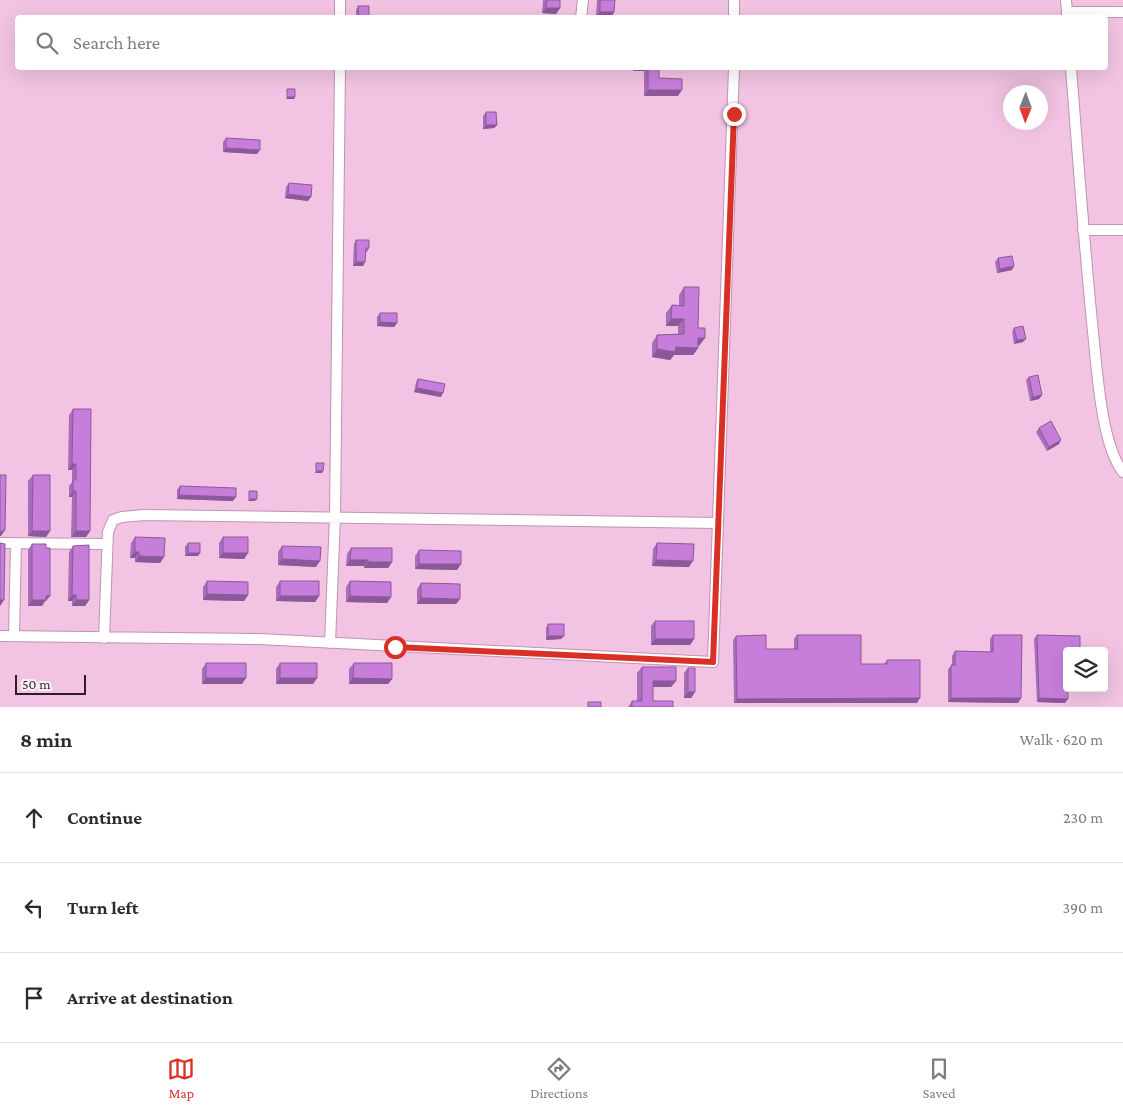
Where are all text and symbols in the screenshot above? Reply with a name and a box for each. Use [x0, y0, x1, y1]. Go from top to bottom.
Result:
search box [15, 15, 1108, 70]
icon: search [33, 29, 61, 57]
text: Search here [73, 32, 160, 53]
north arrow [1003, 85, 1048, 130]
route end [723, 103, 746, 126]
route start [384, 636, 407, 659]
map controls [1063, 647, 1108, 692]
button: layers [1063, 647, 1108, 692]
scale bar [15, 672, 86, 695]
text: 50 m [22, 676, 50, 692]
text: 8 min [20, 728, 72, 752]
text: Walk · 620 m [1020, 731, 1103, 748]
icon: ahead [20, 804, 48, 832]
text: Continue [67, 807, 142, 828]
text: 230 m [1063, 809, 1103, 826]
icon: left [20, 894, 48, 922]
text: Turn left [67, 897, 139, 918]
text: 390 m [1062, 899, 1103, 916]
icon: arrive [20, 984, 48, 1012]
text: Arrive at destination [67, 987, 233, 1008]
tab: Map [167, 1055, 195, 1101]
tab: Directions [530, 1055, 588, 1101]
tab: Saved [923, 1055, 956, 1101]

